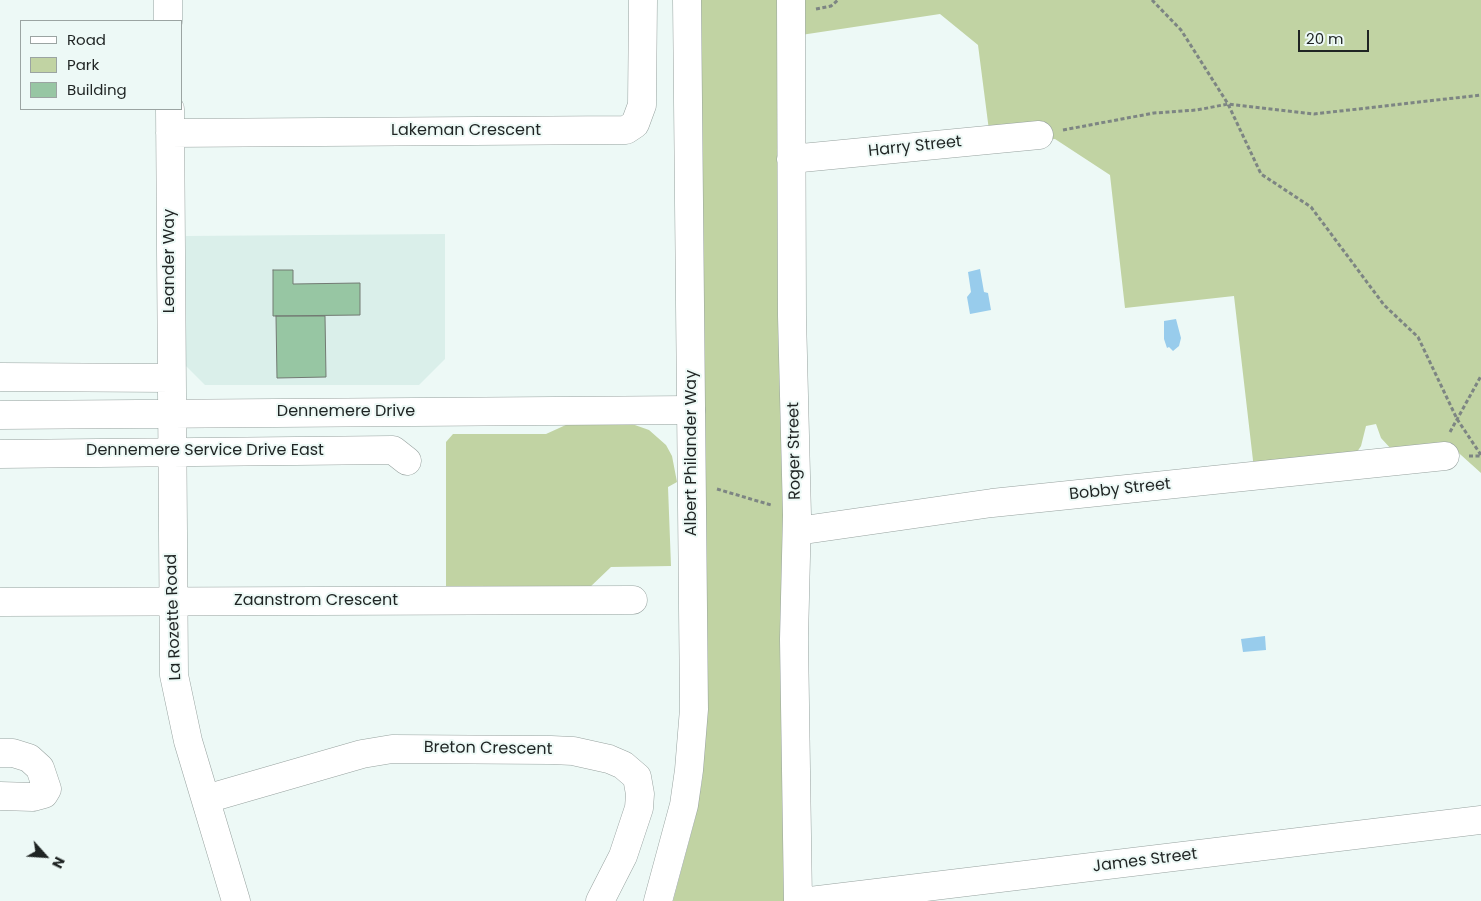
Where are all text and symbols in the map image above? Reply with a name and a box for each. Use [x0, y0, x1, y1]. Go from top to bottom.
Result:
legend [20, 20, 182, 110]
scale bar [1301, 20, 1372, 52]
text: 20 m [1306, 28, 1344, 49]
text: Road [67, 29, 106, 50]
text: Park [67, 54, 99, 75]
text: Building [67, 79, 127, 100]
street label: Lakeman Crescent [391, 121, 541, 141]
street label: Harry Street [867, 133, 963, 161]
street label: Leander Way [160, 209, 180, 313]
street label: Albert Philander Way [682, 370, 702, 536]
street label: Dennemere Drive [277, 402, 415, 422]
street label: Roger Street [785, 402, 805, 500]
street label: Dennemere Service Drive East [86, 441, 324, 461]
street label: Bobby Street [1068, 475, 1172, 505]
street label: La Rozette Road [162, 553, 186, 681]
street label: Zaanstrom Crescent [234, 591, 398, 611]
street label: Breton Crescent [424, 738, 552, 760]
north arrow [20, 831, 70, 881]
street label: James Street [1092, 845, 1198, 877]
text: N [47, 853, 70, 872]

